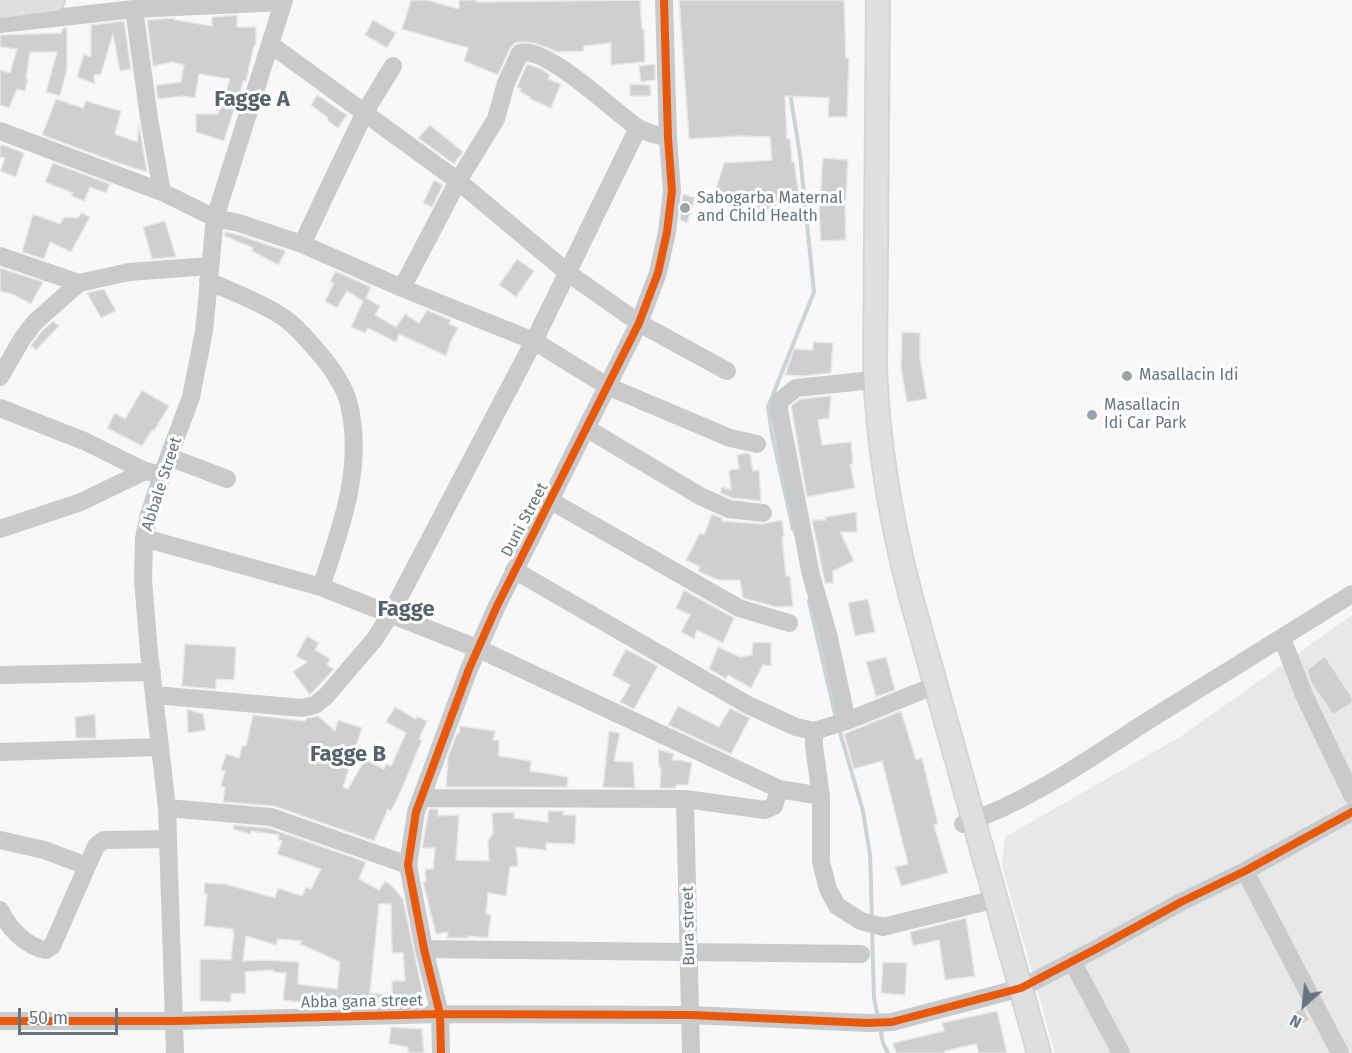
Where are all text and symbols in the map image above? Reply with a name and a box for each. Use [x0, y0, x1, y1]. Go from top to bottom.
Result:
district label: Fagge A [214, 87, 290, 113]
place label: Sabogarba Maternal and Child Health [697, 189, 843, 227]
marker: Sabogarba Maternal and Child Health [678, 201, 692, 215]
place label: Masallacin Idi [1139, 366, 1238, 386]
marker: Masallacin Idi [1120, 369, 1134, 383]
place label: Masallacin Idi Car Park [1104, 396, 1186, 434]
marker: Masallacin Idi Car Park [1085, 408, 1099, 422]
street label: Abbale Street [138, 435, 186, 533]
street label: Duni Street [497, 480, 553, 560]
district label: Fagge [377, 597, 435, 623]
district label: Fagge B [310, 742, 386, 768]
street label: Bura street [679, 886, 699, 966]
north arrow [1274, 975, 1334, 1035]
street label: Abba gana street [301, 991, 423, 1013]
scale bar [21, 996, 122, 1034]
text: 50 m [29, 1007, 68, 1029]
text: N [1287, 1011, 1305, 1032]

